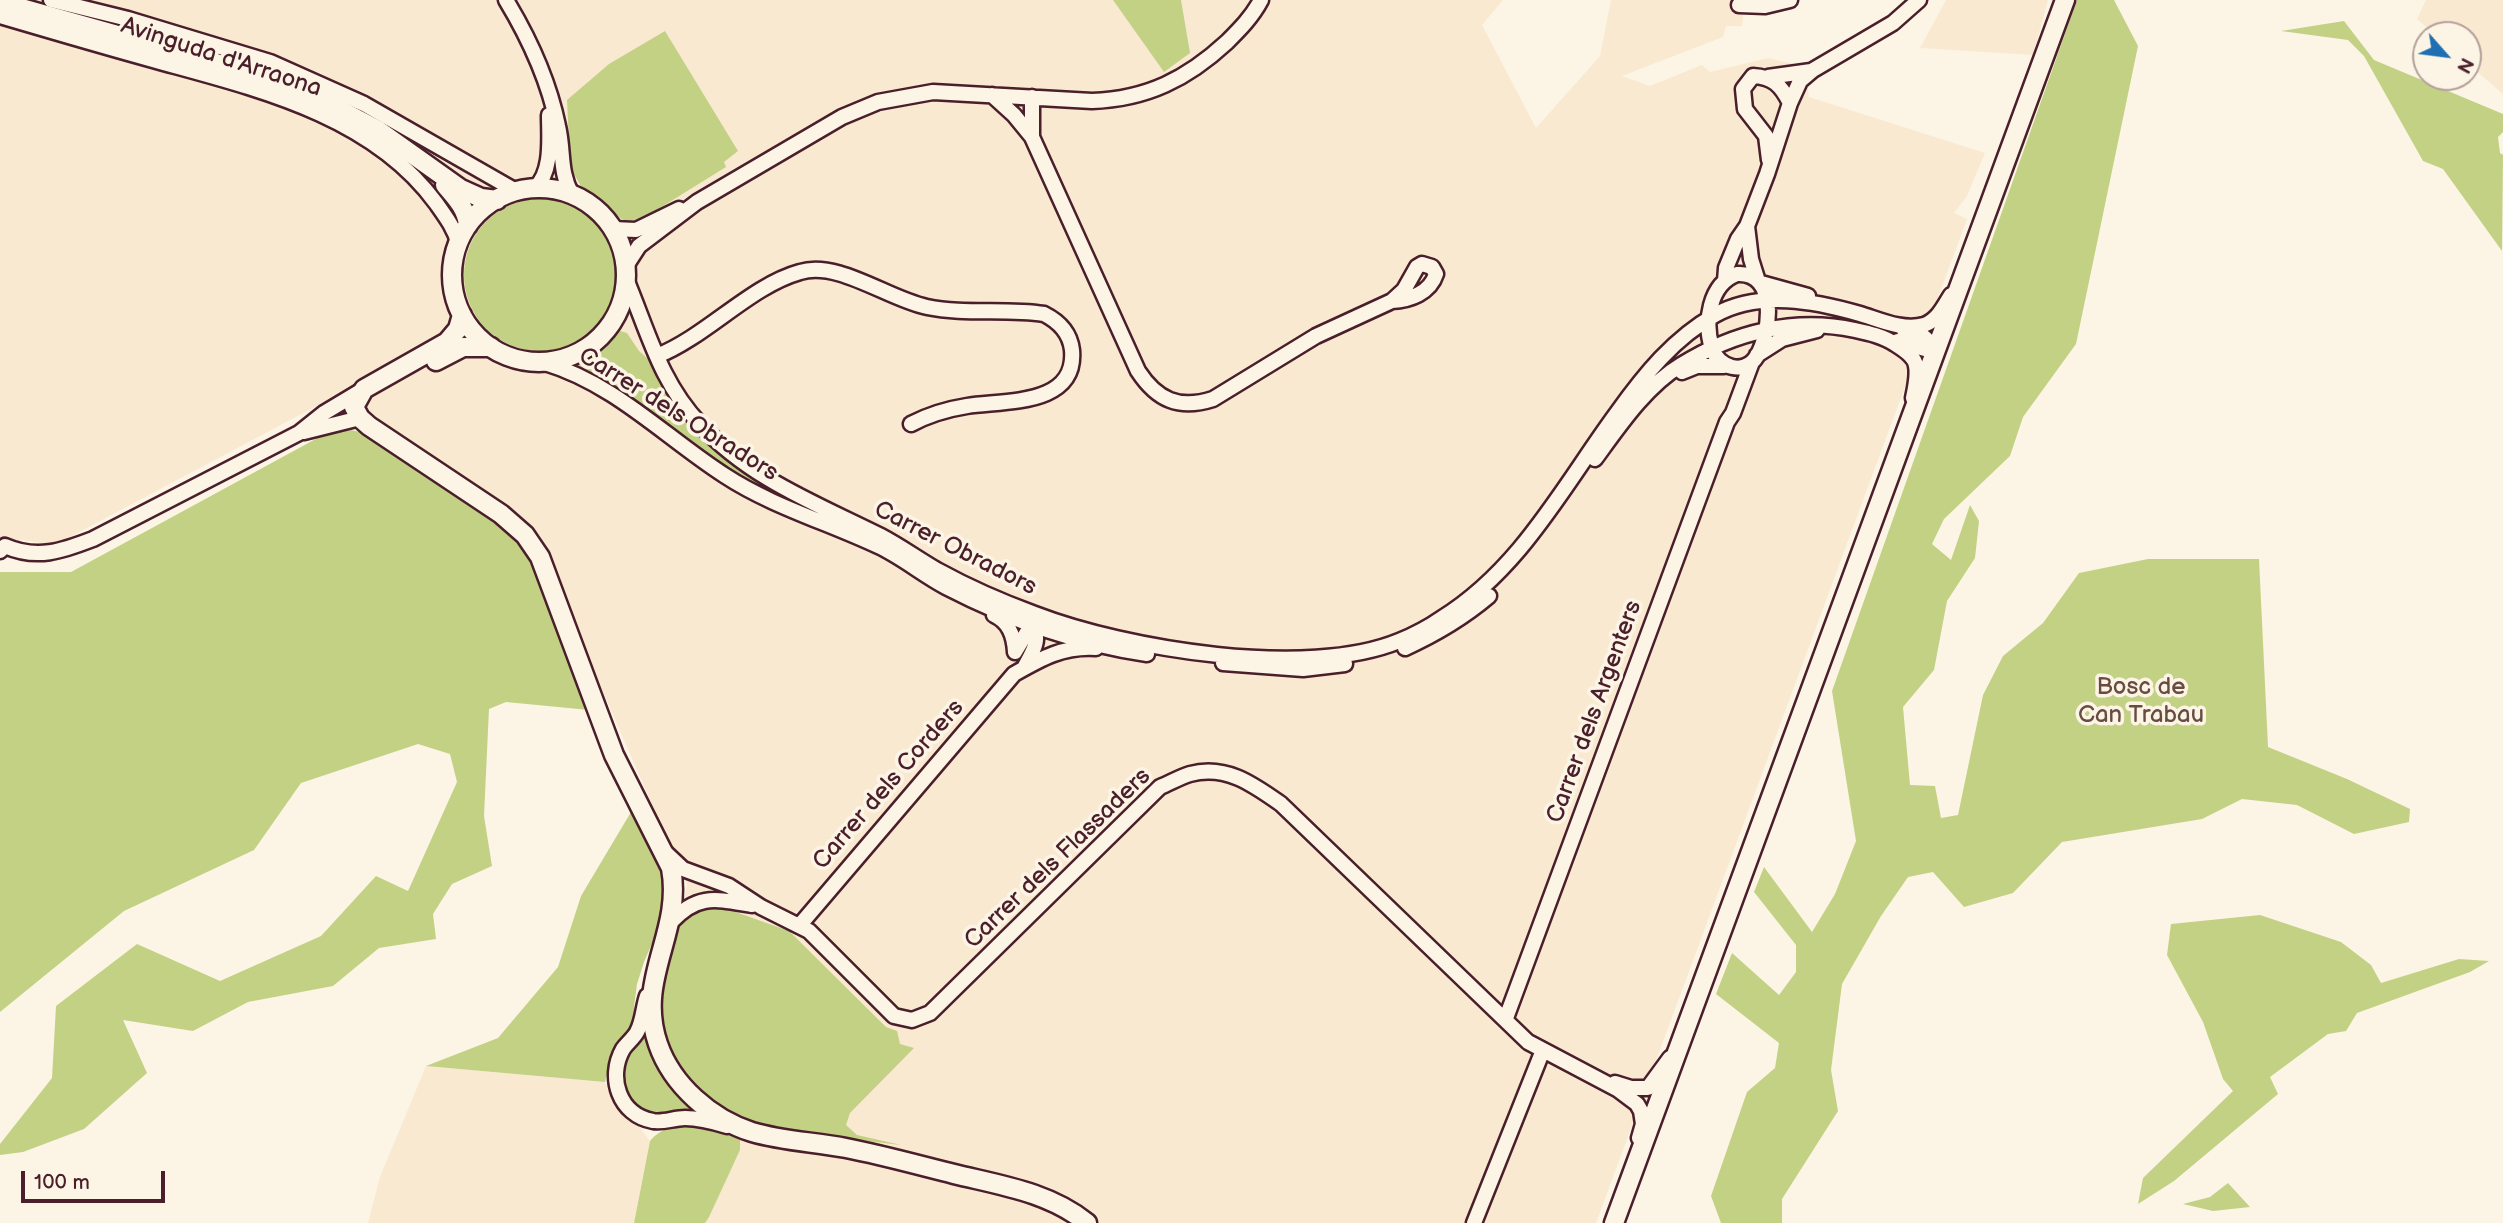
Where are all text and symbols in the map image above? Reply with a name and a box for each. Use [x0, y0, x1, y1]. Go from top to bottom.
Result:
street label: Avinguda d'Arraona [117, 12, 325, 104]
north arrow [2412, 21, 2482, 91]
text: N [2451, 53, 2478, 77]
street label: Carrer dels Obradors [573, 342, 783, 488]
street label: Carrer Obradors [869, 496, 1041, 602]
street label: Carrer dels Argenters [1541, 597, 1649, 827]
park label: Bosc de Can Trabau [2078, 674, 2204, 730]
street label: Carrer dels Corders [807, 694, 971, 876]
street label: Carrer dels Flassaders [959, 763, 1157, 955]
scale bar [24, 1156, 168, 1200]
text: 100 m [34, 1170, 90, 1195]

